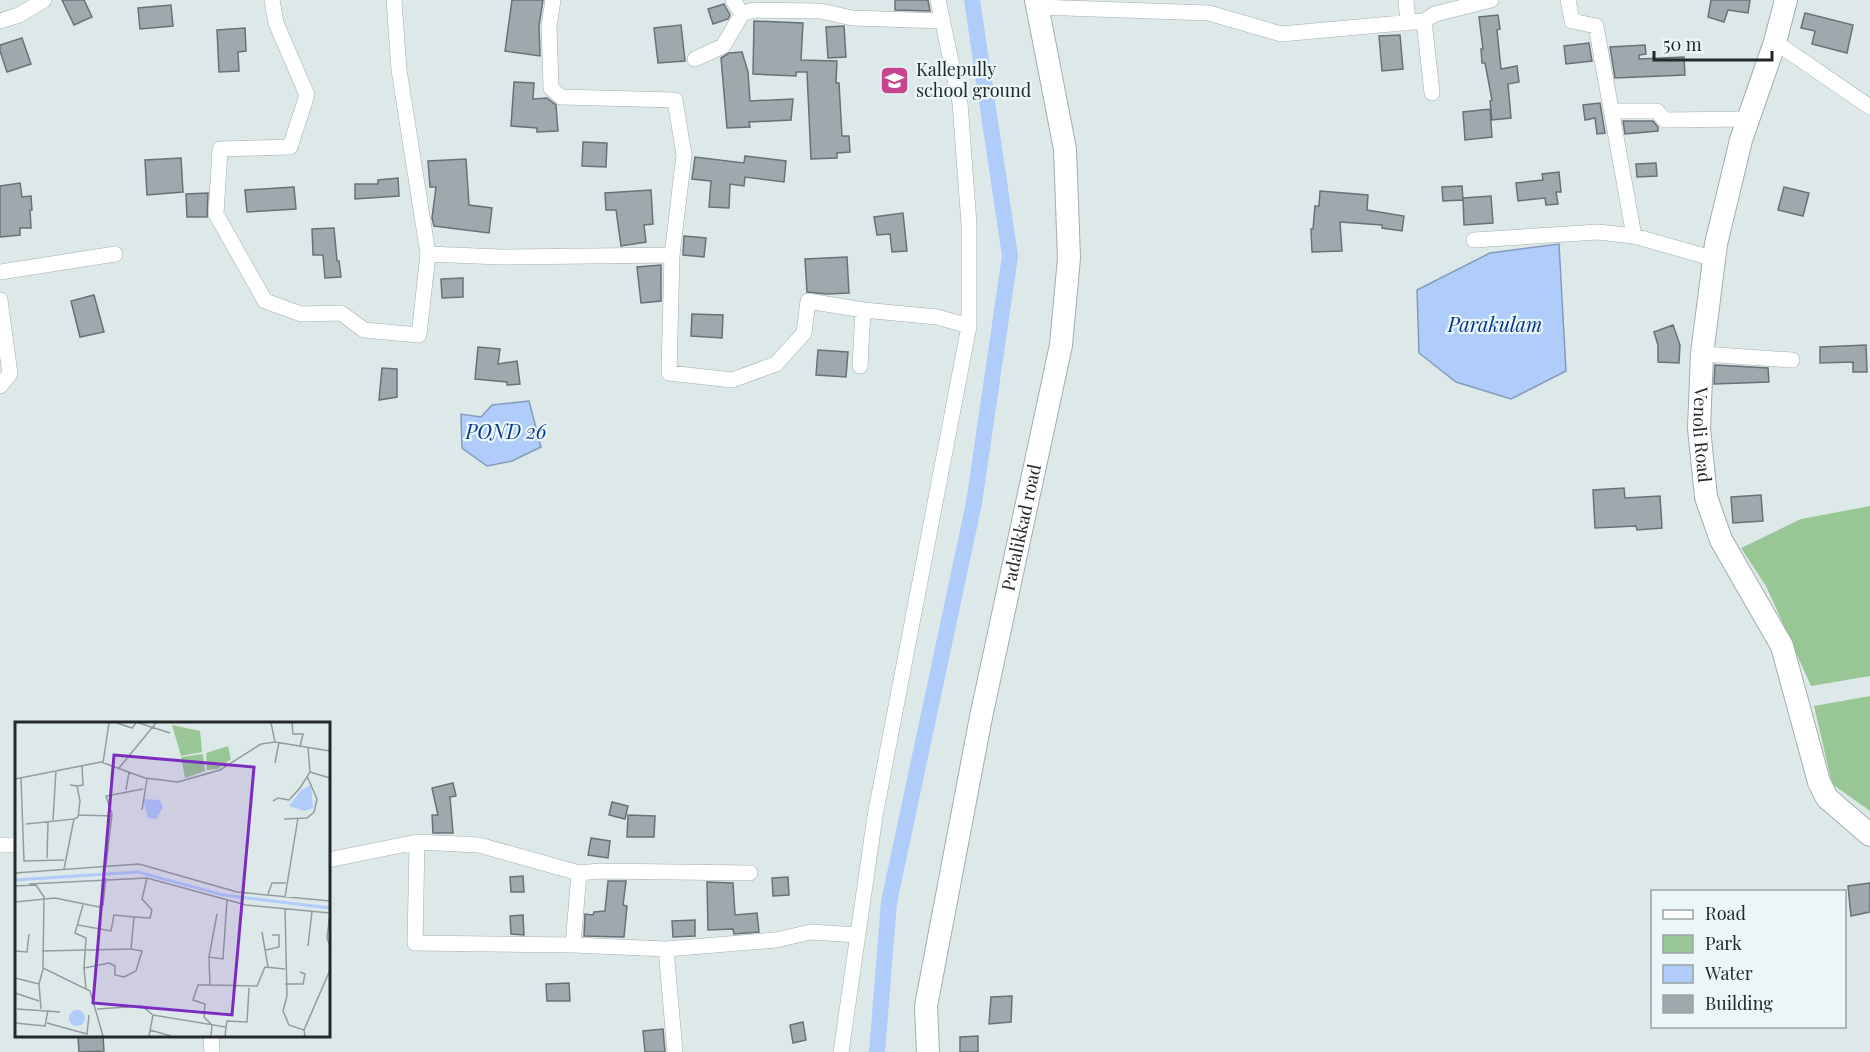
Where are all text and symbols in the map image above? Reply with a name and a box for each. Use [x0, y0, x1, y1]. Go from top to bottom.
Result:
scale bar [1654, 24, 1772, 62]
text: 50 m [1663, 32, 1702, 56]
place label: Kallepully school ground [916, 57, 1032, 102]
school or university icon: Kallepully school ground [879, 64, 911, 96]
water label: Parakulam [1447, 310, 1542, 337]
street label: Venoli Road [1688, 386, 1718, 484]
water label: POND 26 [464, 417, 547, 444]
street label: Padalikkad road [995, 461, 1046, 593]
inset map [15, 722, 330, 1037]
legend [1651, 890, 1846, 1028]
text: Road [1705, 901, 1746, 925]
text: Park [1705, 931, 1742, 955]
text: Water [1704, 961, 1753, 985]
text: Building [1705, 991, 1773, 1015]

